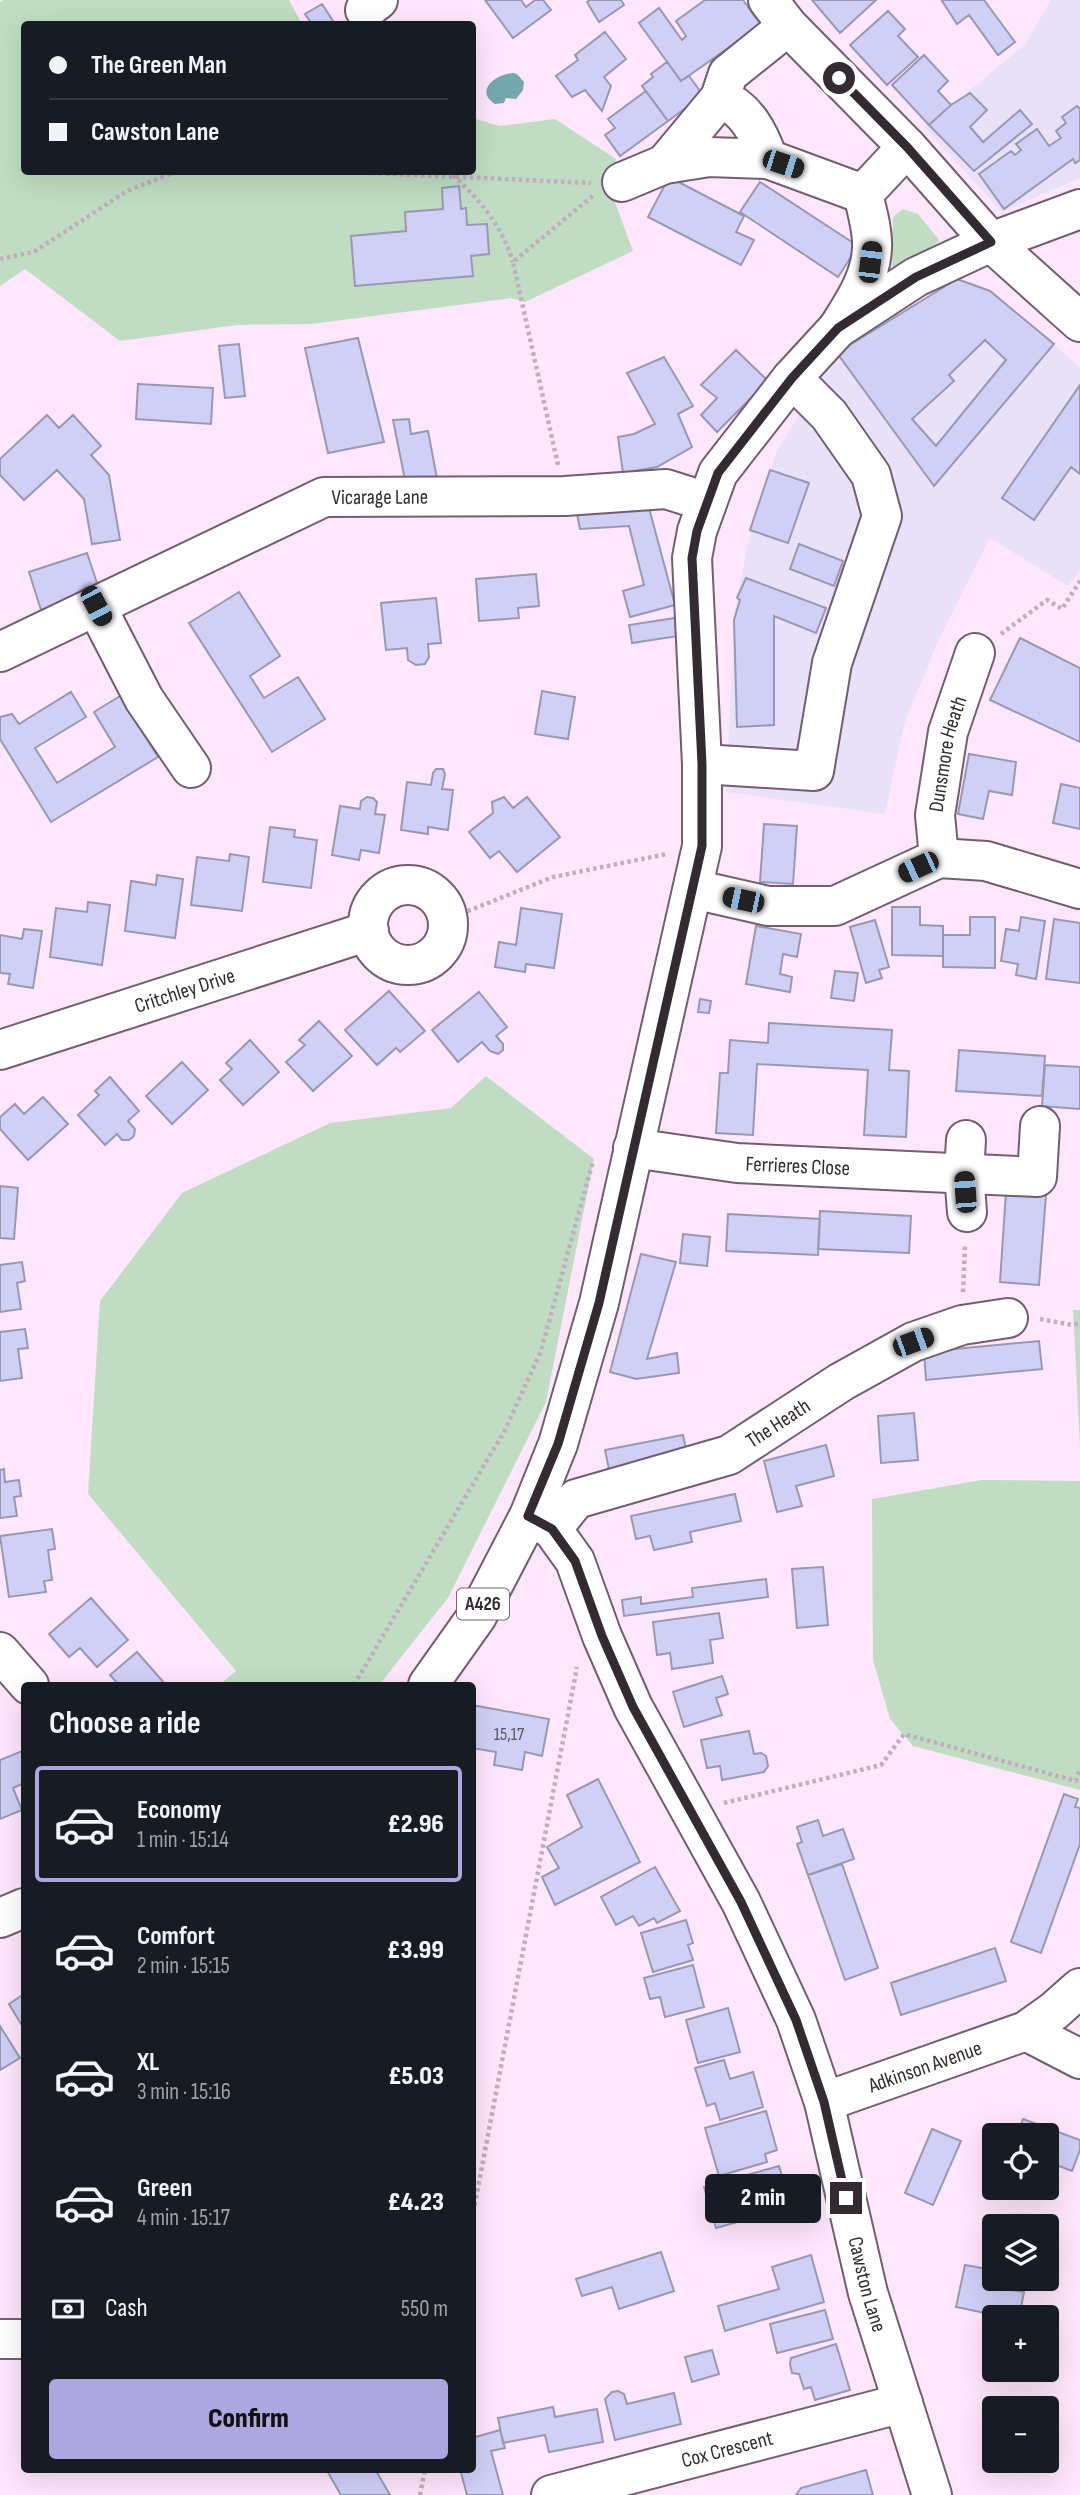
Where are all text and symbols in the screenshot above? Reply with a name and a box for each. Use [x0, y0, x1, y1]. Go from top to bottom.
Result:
text: The Green Man [91, 50, 227, 81]
route start [823, 62, 855, 94]
text: Cawston Lane [91, 117, 219, 148]
car [760, 148, 807, 180]
car [858, 240, 883, 284]
street label: Vicarage Lane [331, 484, 428, 509]
car [77, 583, 116, 629]
street label: Dunsmore Heath [923, 693, 972, 814]
car [895, 849, 942, 885]
car [721, 885, 766, 915]
street label: Critchley Drive [131, 963, 238, 1018]
street label: Ferrieres Close [745, 1151, 851, 1181]
car [954, 1170, 977, 1214]
car [890, 1325, 937, 1359]
street label: The Heath [741, 1393, 815, 1453]
road number: A426 [457, 1588, 509, 1620]
text: Choose a ride [49, 1704, 201, 1743]
house number: 15,17 [494, 1724, 525, 1745]
icon: car [53, 1793, 116, 1856]
text: Economy [137, 1795, 221, 1826]
text: £2.96 [387, 1809, 444, 1840]
text: 1 min · 15:14 [137, 1826, 229, 1854]
icon: car [53, 1919, 116, 1982]
text: Comfort [137, 1921, 215, 1952]
text: £3.99 [387, 1935, 444, 1966]
text: 2 min · 15:15 [137, 1952, 230, 1980]
street label: Adkinson Avenue [864, 2035, 985, 2098]
icon: car [53, 2045, 116, 2108]
text: XL [137, 2047, 159, 2078]
text: £5.03 [388, 2061, 444, 2092]
text: 3 min · 15:16 [137, 2078, 231, 2106]
map controls [982, 2123, 1059, 2473]
button: locate [982, 2123, 1059, 2200]
icon: car [53, 2171, 116, 2234]
text: Green [137, 2173, 192, 2204]
callout: 2 min [706, 2174, 822, 2222]
route end [830, 2182, 862, 2214]
text: 2 min [741, 2184, 785, 2212]
text: £4.23 [388, 2187, 444, 2218]
text: 4 min · 15:17 [137, 2204, 230, 2232]
button: layers [982, 2214, 1059, 2291]
street label: Cawston Lane [843, 2234, 892, 2335]
icon: cash [49, 2290, 87, 2328]
text: Cash [105, 2293, 148, 2324]
text: 550 m [401, 2295, 448, 2323]
button: + [982, 2305, 1059, 2382]
button: Confirm [49, 2379, 448, 2459]
button: − [982, 2396, 1059, 2473]
street label: Cox Crescent [678, 2425, 776, 2473]

